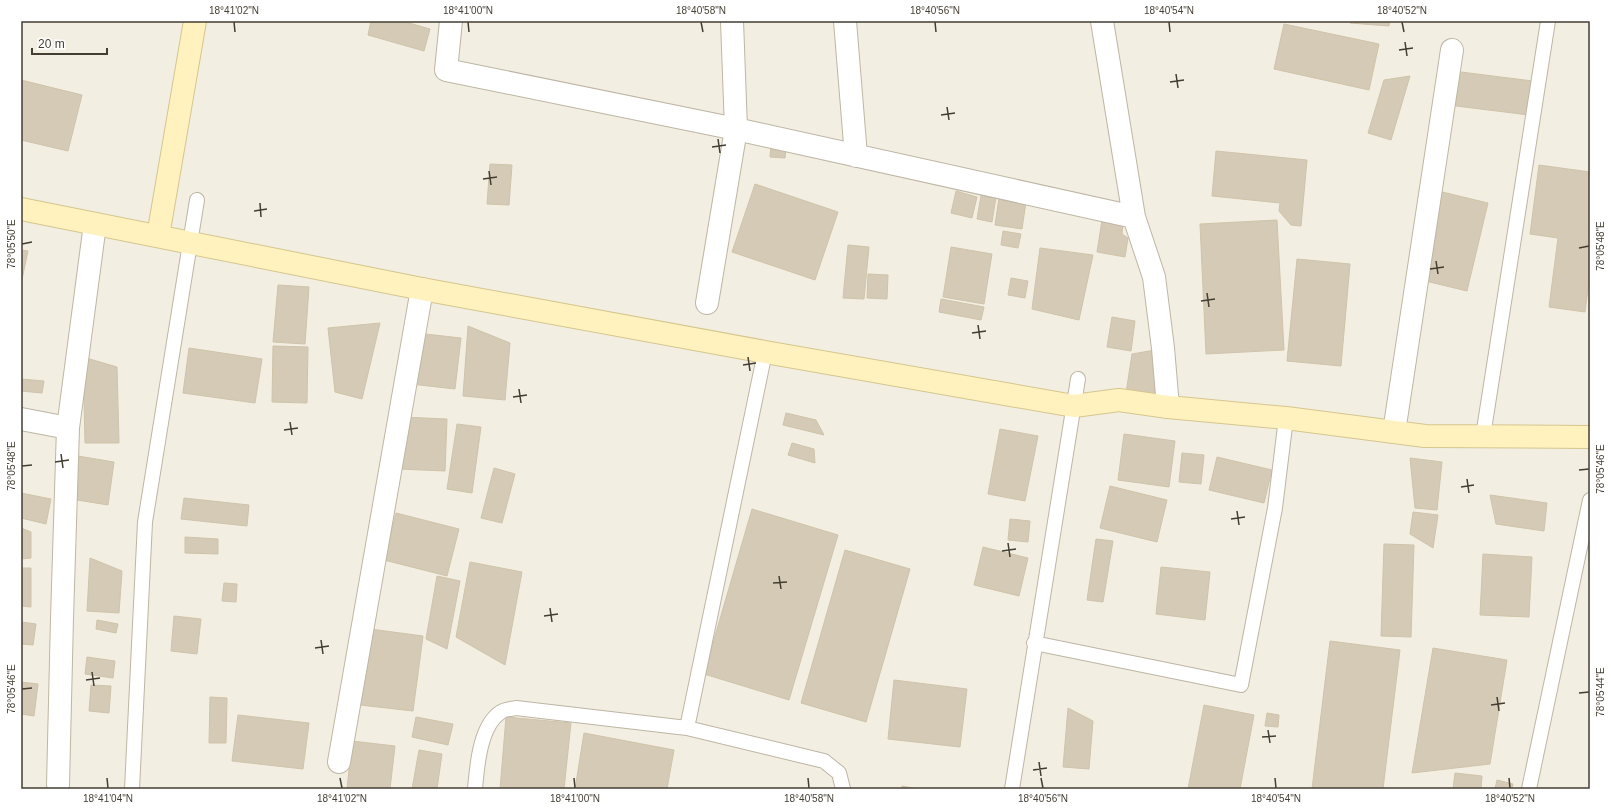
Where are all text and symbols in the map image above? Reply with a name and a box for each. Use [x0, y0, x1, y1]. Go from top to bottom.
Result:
text: 18°41'02"N [209, 5, 259, 16]
text: 18°41'00"N [443, 5, 493, 16]
text: 18°40'58"N [676, 5, 726, 16]
text: 18°40'56"N [910, 5, 960, 16]
text: 18°40'54"N [1144, 5, 1194, 16]
text: 18°40'52"N [1377, 5, 1427, 16]
scale bar [32, 30, 107, 56]
text: 20 m [38, 37, 65, 51]
text: 78°05'50"E [6, 219, 17, 269]
text: 78°05'48"E [1595, 221, 1606, 271]
text: 78°05'48"E [6, 441, 17, 491]
text: 78°05'46"E [1595, 444, 1606, 494]
text: 78°05'46"E [6, 664, 17, 714]
text: 78°05'44"E [1595, 667, 1606, 717]
text: 18°41'04"N [83, 793, 133, 804]
text: 18°41'02"N [317, 793, 367, 804]
text: 18°41'00"N [550, 793, 600, 804]
text: 18°40'58"N [784, 793, 834, 804]
text: 18°40'56"N [1018, 793, 1068, 804]
text: 18°40'54"N [1251, 793, 1301, 804]
text: 18°40'52"N [1485, 793, 1535, 804]

